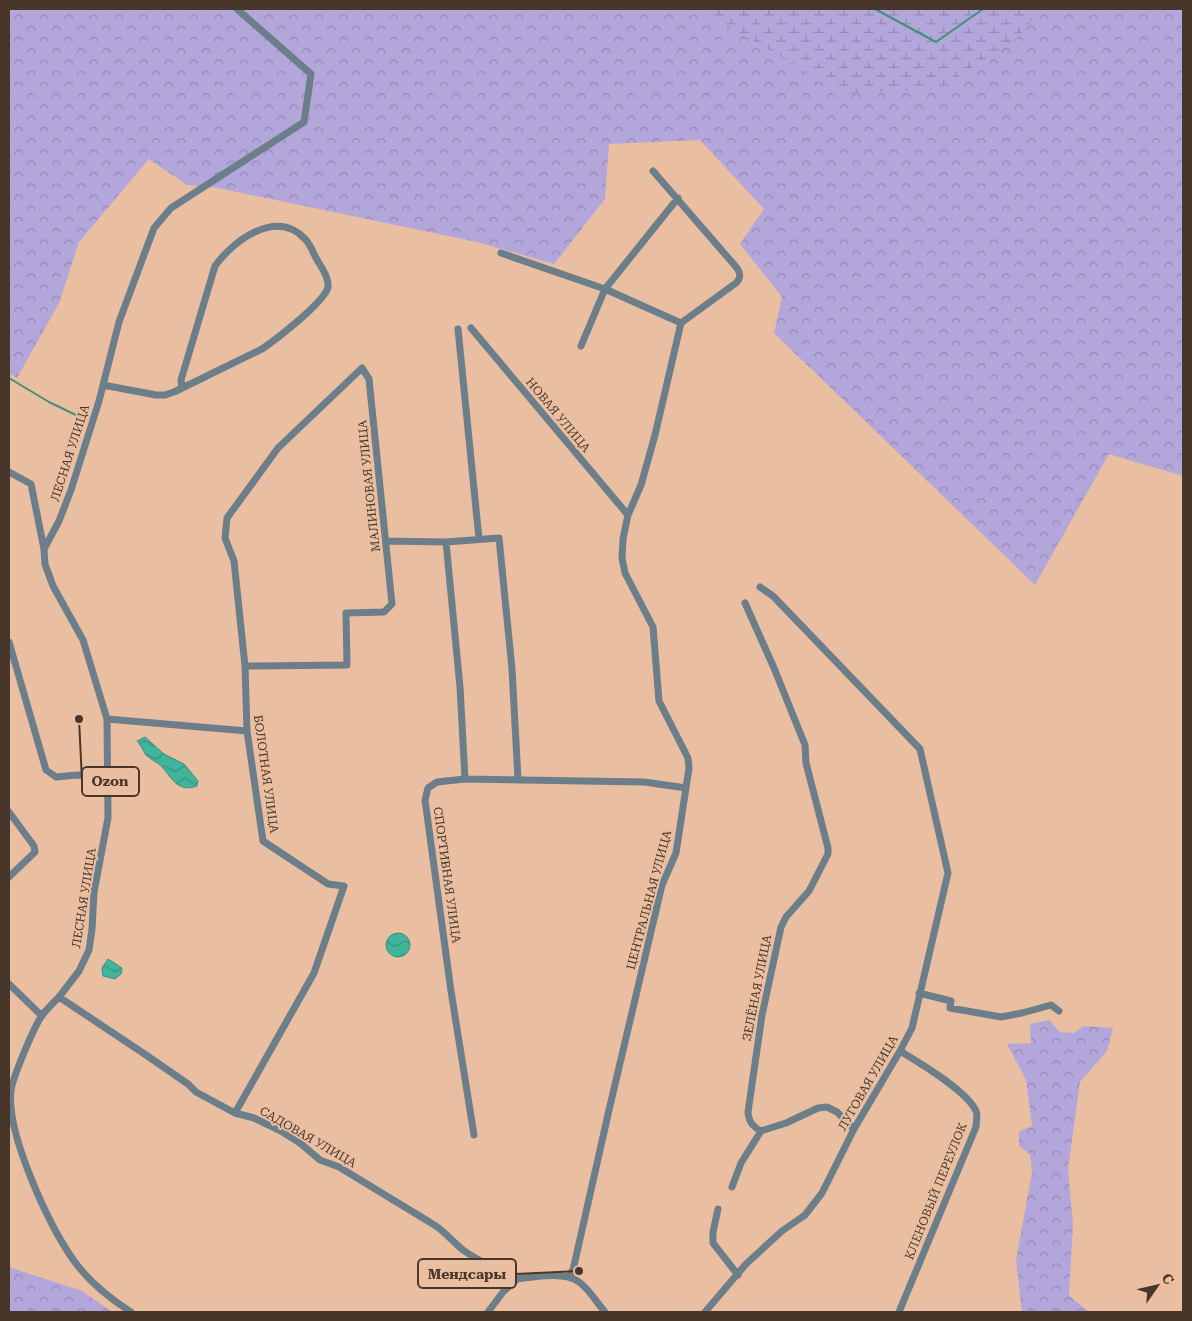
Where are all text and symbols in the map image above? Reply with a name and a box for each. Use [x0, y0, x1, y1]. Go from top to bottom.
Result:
street label: НОВАЯ УЛИЦА [523, 375, 594, 455]
street label: ЛЕСНАЯ УЛИЦА [48, 402, 92, 503]
street label: МАЛИНОВАЯ УЛИЦА [355, 419, 383, 553]
street label: БОЛОТНАЯ УЛИЦА [251, 714, 281, 835]
callout: Ozon [82, 767, 139, 796]
text: Ozon [92, 773, 129, 789]
street label: СПОРТИВНАЯ УЛИЦА [431, 806, 464, 945]
street label: ЦЕНТРАЛЬНАЯ УЛИЦА [624, 828, 675, 971]
street label: ЛЕСНАЯ УЛИЦА [69, 846, 99, 949]
street label: ЗЕЛЁНАЯ УЛИЦА [740, 933, 774, 1042]
street label: ЛУГОВАЯ УЛИЦА [835, 1033, 901, 1133]
street label: САДОВАЯ УЛИЦА [257, 1104, 359, 1171]
street label: КЛЕНОВЫЙ ПЕРЕУЛОК [902, 1120, 970, 1262]
callout: Мендсары [418, 1259, 516, 1288]
north arrow [1132, 1261, 1182, 1311]
text: Мендсары [428, 1266, 507, 1282]
text: С [1158, 1270, 1177, 1287]

